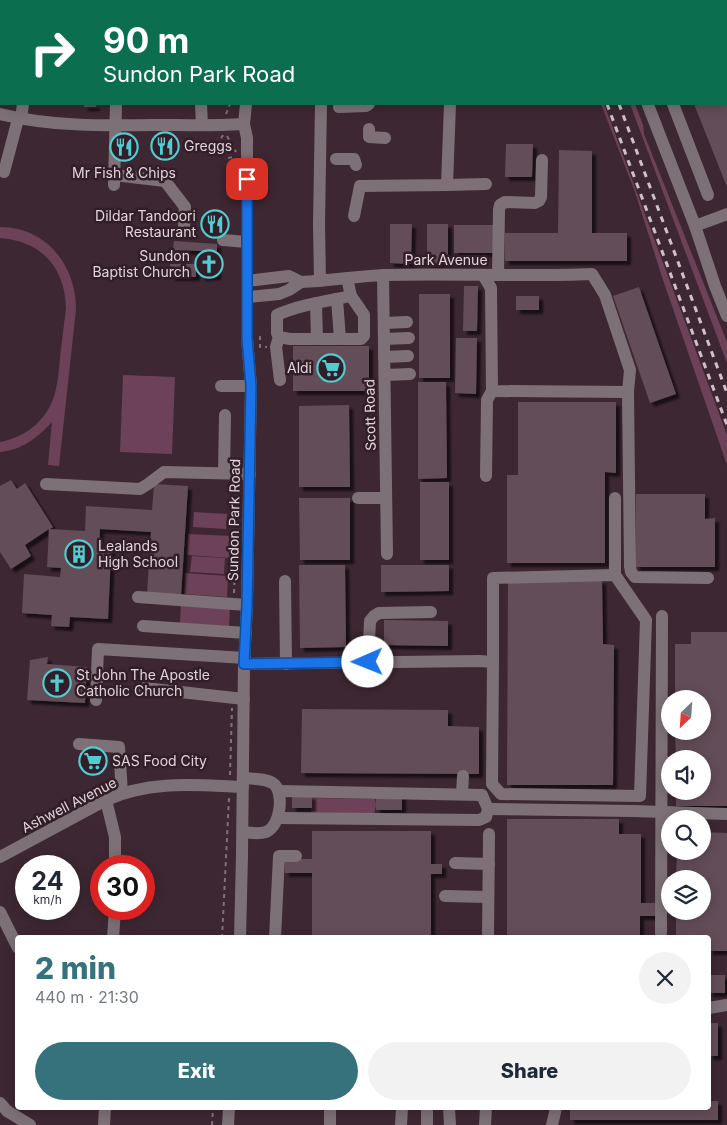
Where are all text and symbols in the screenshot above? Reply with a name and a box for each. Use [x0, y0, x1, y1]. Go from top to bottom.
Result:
text: 90 m [103, 19, 190, 61]
icon: right [20, 20, 85, 85]
text: Sundon Park Road [103, 61, 295, 87]
restaurant icon: Greggs [150, 131, 180, 161]
restaurant icon: Mr Fish & Chips [109, 132, 139, 162]
place label: Greggs [184, 137, 232, 154]
pin [226, 158, 268, 200]
place label: Mr Fish & Chips [72, 164, 176, 181]
icon: arrive [233, 165, 261, 193]
place label: Dildar Tandoori Restaurant [95, 207, 196, 240]
restaurant icon: Dildar Tandoori Restaurant [200, 209, 230, 239]
place label: Sundon Baptist Church [92, 247, 190, 280]
church icon: Sundon Baptist Church [194, 249, 224, 279]
street label: Park Avenue [404, 251, 488, 268]
supermarket icon: Aldi [316, 353, 346, 383]
place label: Aldi [287, 359, 312, 376]
street label: Scott Road [360, 379, 379, 451]
street label: Sundon Park Road [224, 459, 243, 581]
place label: Lealands High School [98, 537, 178, 570]
building icon: Lealands High School [64, 539, 94, 569]
position arrow [341, 635, 393, 687]
place label: St John The Apostle Catholic Church [76, 666, 210, 699]
church icon: St John The Apostle Catholic Church [42, 668, 72, 698]
north arrow [661, 690, 711, 740]
map controls [661, 690, 711, 920]
supermarket icon: SAS Food City [78, 746, 108, 776]
button: sound [661, 750, 711, 800]
place label: SAS Food City [112, 752, 207, 769]
street label: Ashwell Avenue [18, 773, 119, 836]
button: search [661, 810, 711, 860]
speed limit sign: 30 [90, 855, 155, 920]
text: 24 [31, 866, 64, 896]
button: layers [661, 870, 711, 920]
text: km/h [33, 892, 62, 907]
text: 2 min [35, 950, 116, 986]
button: close [639, 952, 691, 1004]
text: 440 m · 21:30 [35, 987, 139, 1007]
button: Exit [35, 1042, 358, 1100]
button: Share [368, 1042, 691, 1100]

